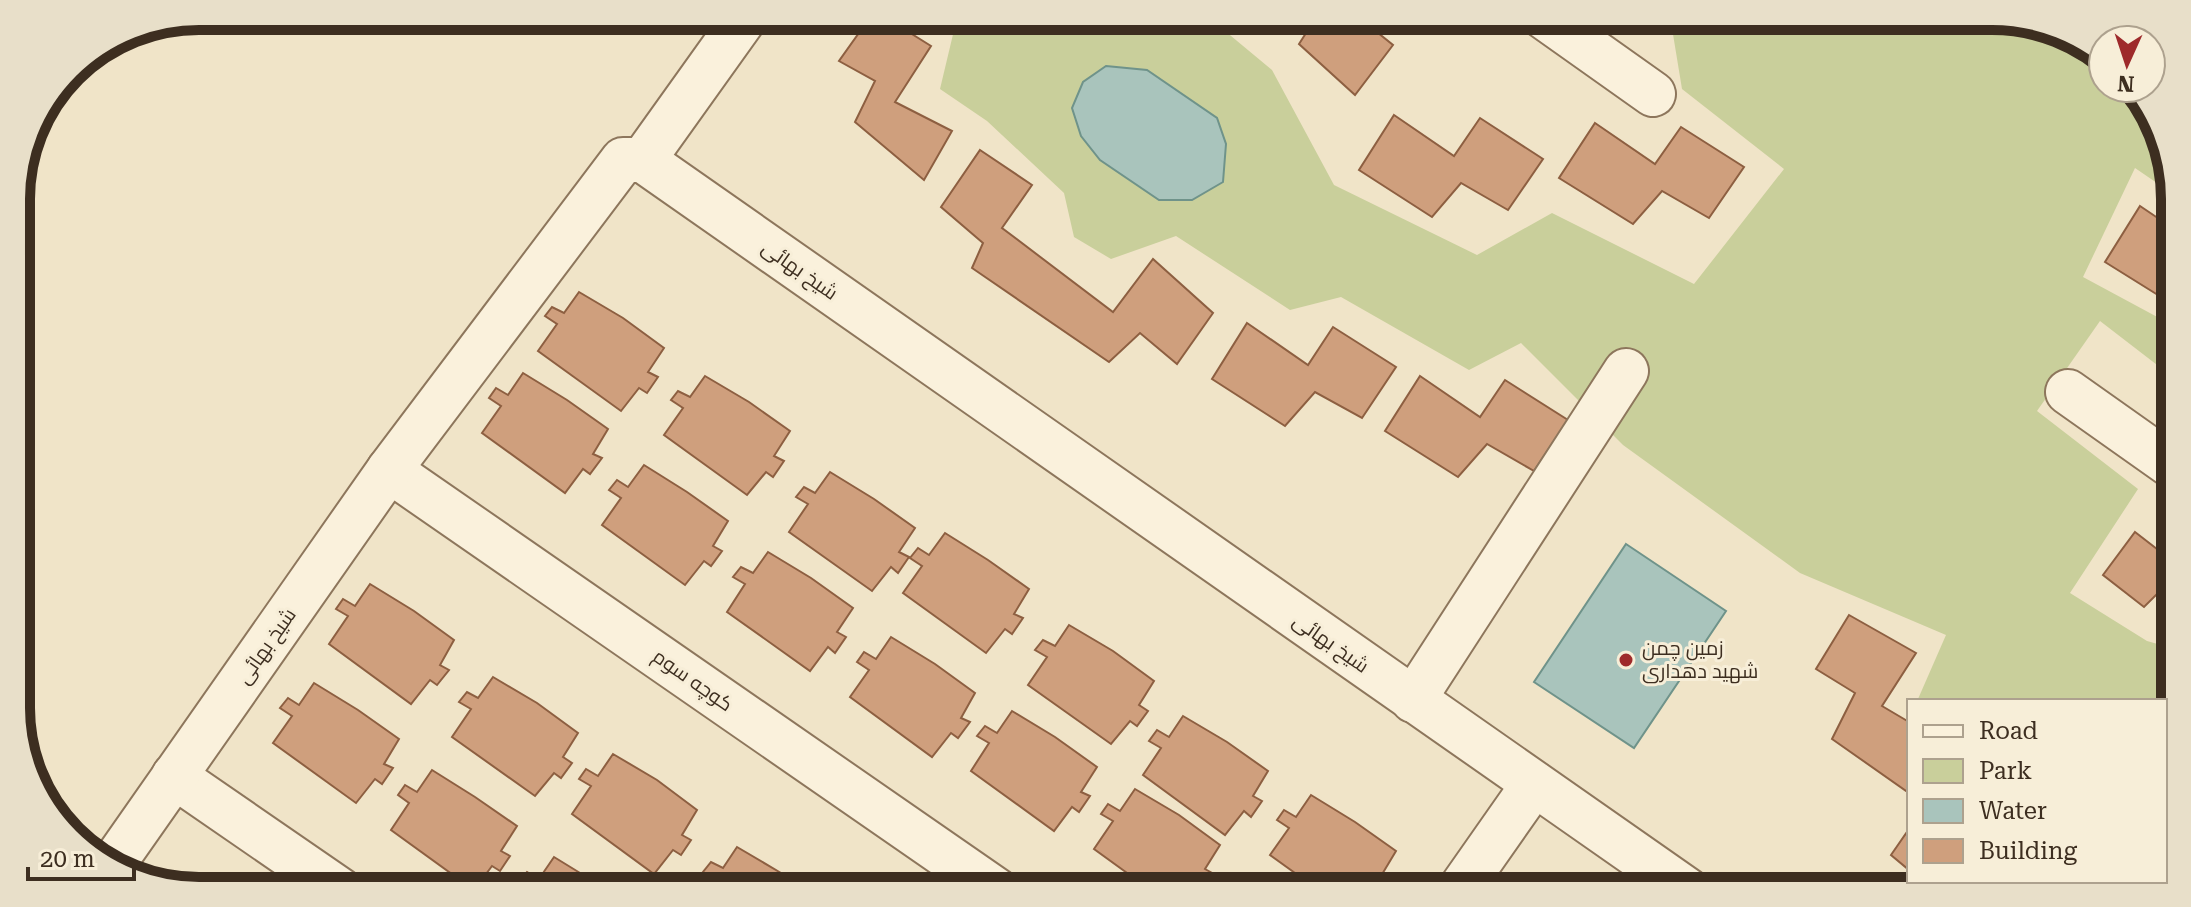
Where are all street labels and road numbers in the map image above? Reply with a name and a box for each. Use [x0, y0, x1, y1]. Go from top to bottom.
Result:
street label: شیخ بهائی [756, 235, 843, 307]
street label: شیخ بهائی [231, 603, 303, 690]
street label: شیخ بهائی [1287, 608, 1374, 680]
street label: کوچه سوم [647, 644, 738, 718]

